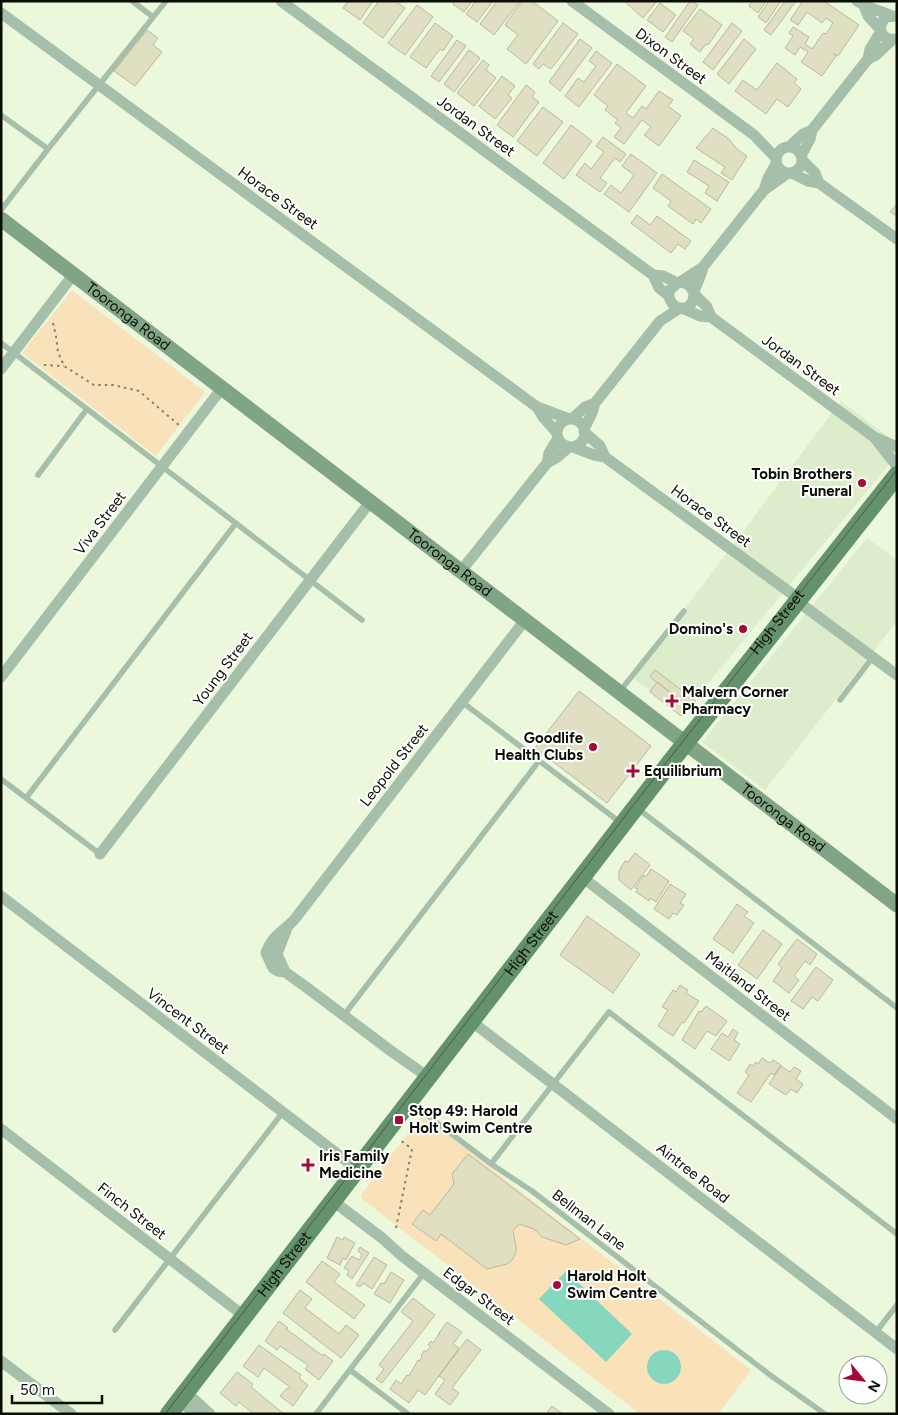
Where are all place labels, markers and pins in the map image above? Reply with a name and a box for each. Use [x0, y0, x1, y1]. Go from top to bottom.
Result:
place label: Tobin Brothers Funeral [751, 465, 852, 500]
marker: Tobin Brothers Funeral [856, 477, 868, 489]
place label: Domino's [669, 620, 733, 638]
marker: Domino's [737, 623, 749, 635]
place label: Malvern Corner Pharmacy [682, 683, 789, 718]
marker: Malvern Corner Pharmacy [666, 695, 678, 707]
place label: Goodlife Health Clubs [495, 729, 584, 764]
marker: Goodlife Health Clubs [587, 741, 599, 753]
place label: Equilibrium [644, 762, 722, 780]
marker: Equilibrium [626, 764, 640, 778]
place label: Stop 49: Harold Holt Swim Centre [409, 1102, 533, 1137]
marker: Stop 49: Harold Holt Swim Centre [393, 1114, 405, 1126]
place label: Iris Family Medicine [319, 1147, 389, 1182]
marker: Iris Family Medicine [301, 1158, 315, 1172]
place label: Harold Holt Swim Centre [567, 1267, 658, 1302]
marker: Harold Holt Swim Centre [551, 1279, 563, 1291]

